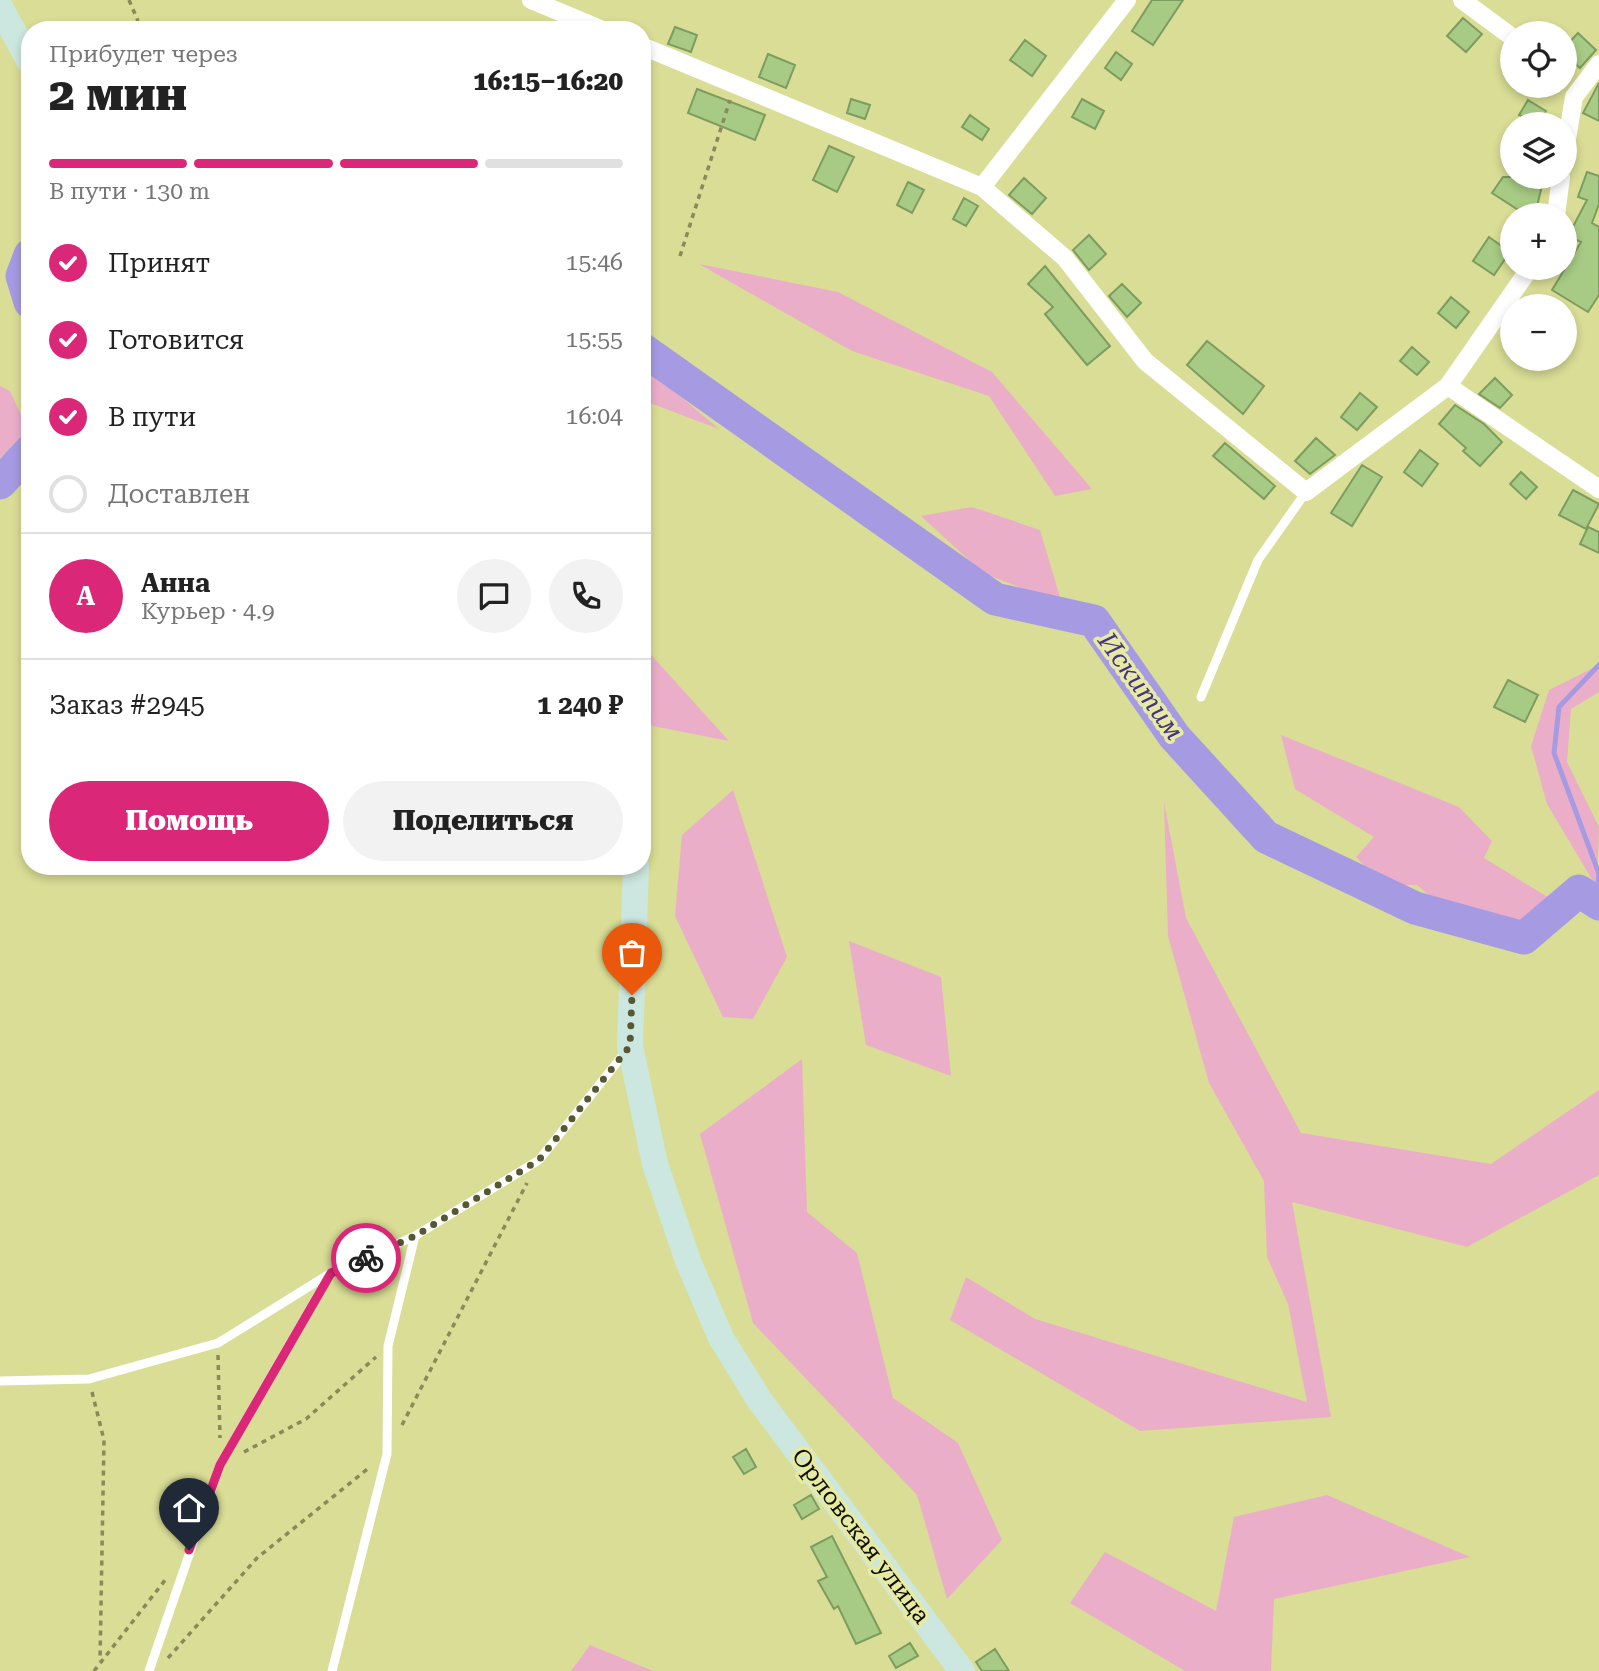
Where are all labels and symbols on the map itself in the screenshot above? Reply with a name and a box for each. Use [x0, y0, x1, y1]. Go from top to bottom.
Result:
water label: Искитим [1092, 626, 1190, 745]
pin [602, 923, 662, 995]
courier [331, 1223, 401, 1293]
street label: Орловская улица [786, 1443, 936, 1629]
pin [159, 1478, 219, 1550]

